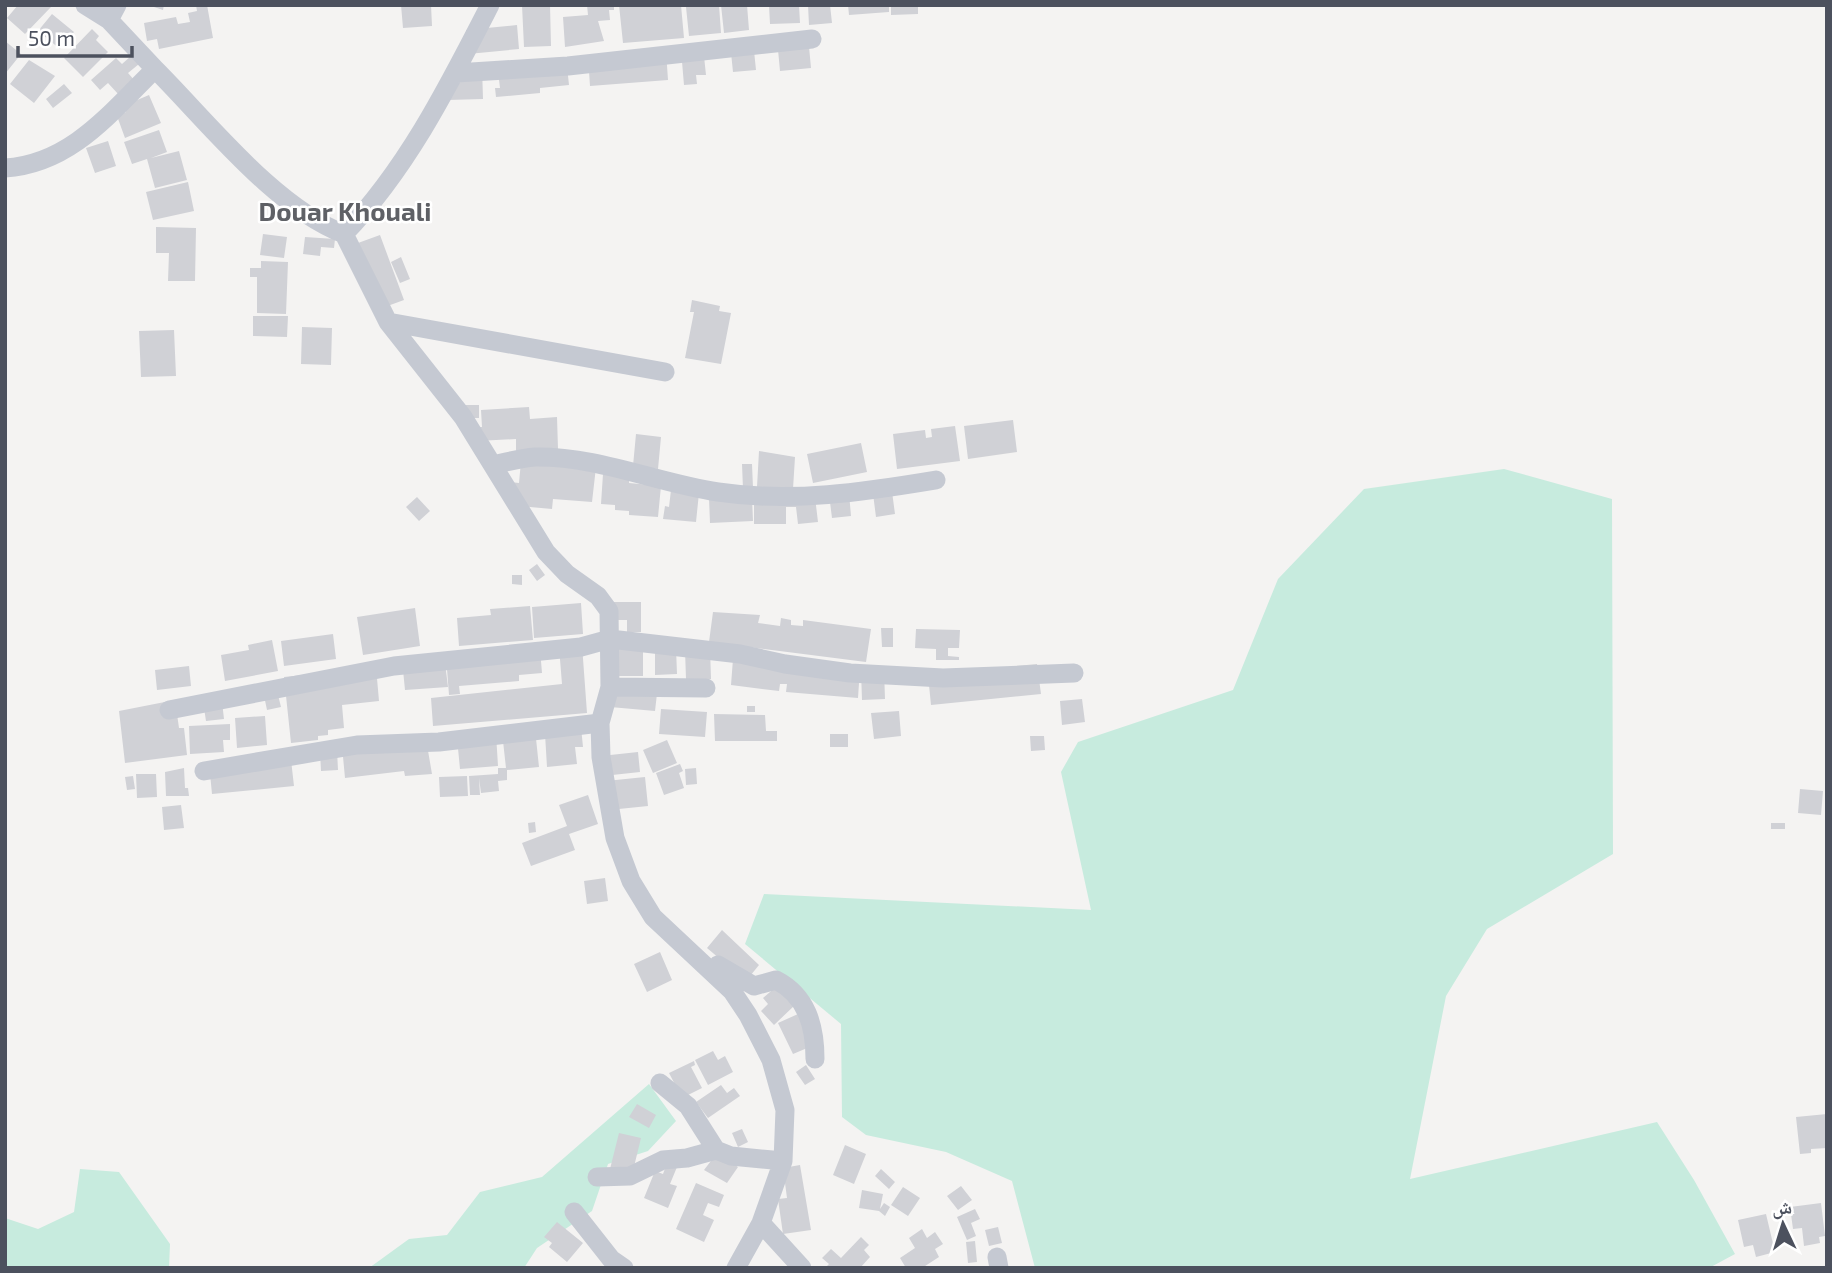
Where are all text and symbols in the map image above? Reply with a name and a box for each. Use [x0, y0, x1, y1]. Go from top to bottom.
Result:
scale bar [18, 14, 131, 58]
text: 50 m [28, 25, 75, 50]
district label: Douar Khouali [259, 195, 431, 226]
north arrow [1748, 1189, 1818, 1259]
text: ش [1771, 1194, 1793, 1220]

